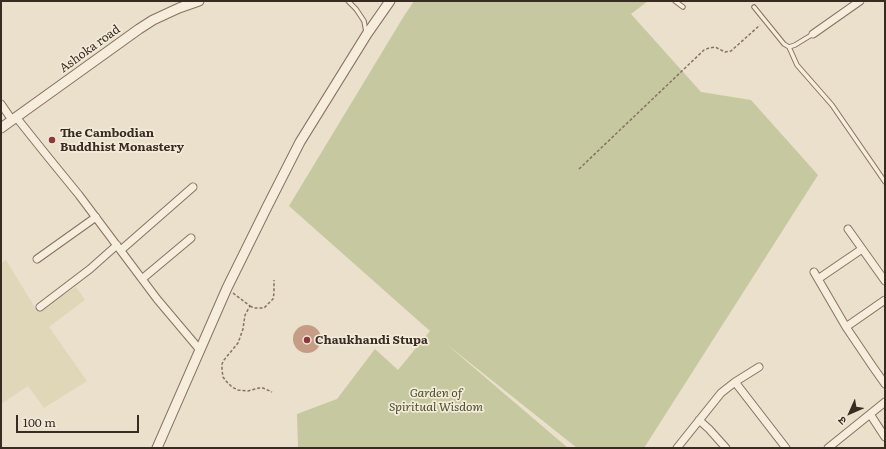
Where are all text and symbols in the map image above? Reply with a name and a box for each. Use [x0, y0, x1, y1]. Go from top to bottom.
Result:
street label: Ashoka road [57, 22, 123, 76]
place label: The Cambodian Buddhist Monastery [60, 126, 184, 154]
marker: The Cambodian Buddhist Monastery [47, 135, 57, 145]
place label: Chaukhandi Stupa [315, 333, 428, 347]
marker: Chaukhandi Stupa [302, 335, 312, 345]
park label: Garden of Spiritual Wisdom [389, 386, 483, 414]
north arrow [830, 393, 870, 433]
scale bar [18, 407, 141, 433]
text: 100 m [23, 413, 56, 431]
text: उ [834, 414, 849, 429]

